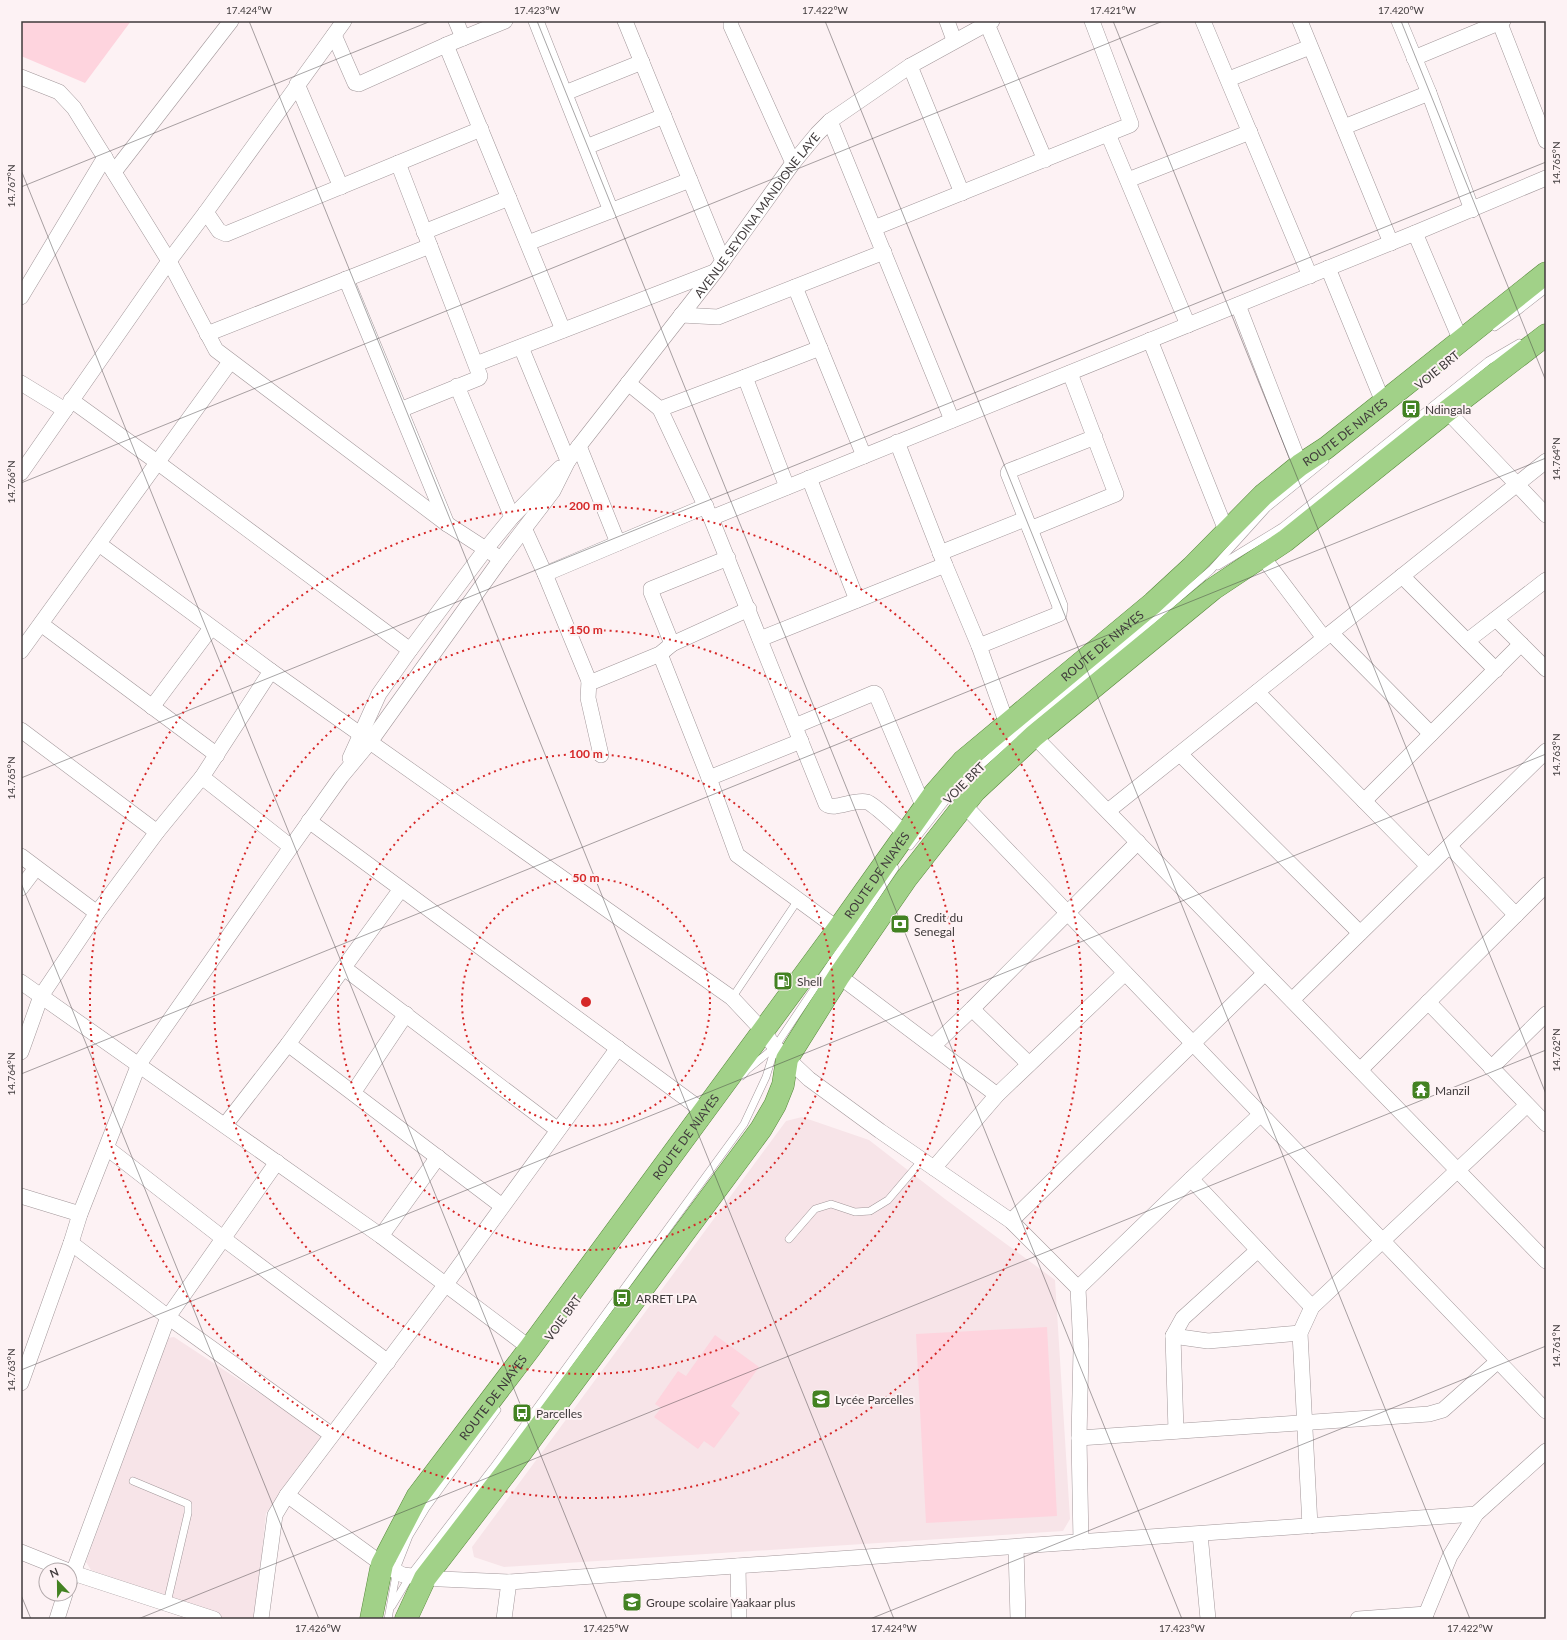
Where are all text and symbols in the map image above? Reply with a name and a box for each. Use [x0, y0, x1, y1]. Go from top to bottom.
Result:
text: 17.424°W [226, 4, 273, 16]
text: 17.423°W [514, 4, 561, 16]
text: 17.422°W [802, 4, 849, 16]
text: 17.421°W [1090, 4, 1137, 16]
text: 17.420°W [1378, 4, 1425, 16]
street label: AVENUE SEYDINA MANDIONE LAYE [691, 129, 823, 300]
text: 14.765°N [1550, 141, 1562, 185]
text: 14.767°N [5, 164, 17, 208]
street label: VOIE BRT [1412, 348, 1462, 392]
street label: ROUTE DE NIAYES [1299, 395, 1390, 469]
bus stop icon: Ndingala [1400, 398, 1422, 420]
place label: Ndingala [1425, 402, 1471, 417]
text: 14.764°N [1550, 437, 1562, 481]
text: 14.766°N [5, 460, 17, 504]
text: 200 m [569, 498, 603, 513]
street label: ROUTE DE NIAYES [1058, 607, 1146, 684]
text: 150 m [569, 622, 603, 637]
text: 14.763°N [1550, 733, 1562, 777]
text: 100 m [569, 746, 603, 761]
text: 14.765°N [5, 756, 17, 800]
street label: VOIE BRT [940, 759, 988, 807]
street label: ROUTE DE NIAYES [840, 829, 912, 921]
text: 50 m [573, 870, 599, 885]
place label: Credit du Senegal [914, 910, 963, 939]
bank icon: Credit du Senegal [889, 913, 911, 935]
fuel station icon: Shell [772, 970, 794, 992]
place label: Shell [797, 974, 822, 989]
centre of rings [579, 995, 593, 1009]
text: 14.762°N [1550, 1028, 1562, 1072]
text: 14.764°N [5, 1052, 17, 1096]
temple icon: Manzil [1410, 1079, 1432, 1101]
place label: Manzil [1435, 1083, 1470, 1098]
street label: ROUTE DE NIAYES [649, 1091, 722, 1183]
bus stop icon: ARRET LPA [611, 1287, 633, 1309]
place label: ARRET LPA [636, 1291, 698, 1306]
street label: VOIE BRT [541, 1292, 585, 1344]
text: 14.761°N [1550, 1324, 1562, 1368]
text: 14.763°N [5, 1348, 17, 1392]
street label: ROUTE DE NIAYES [456, 1352, 530, 1443]
school or university icon: Lycée Parcelles [810, 1388, 832, 1410]
place label: Lycée Parcelles [835, 1392, 914, 1407]
bus stop icon: Parcelles [511, 1402, 533, 1424]
place label: Parcelles [536, 1406, 582, 1421]
north arrow [38, 1562, 78, 1602]
text: N [48, 1565, 60, 1580]
school or university icon: Groupe scolaire Yaakaar plus [621, 1591, 643, 1613]
place label: Groupe scolaire Yaakaar plus [646, 1595, 796, 1610]
text: 17.426°W [295, 1622, 342, 1634]
text: 17.425°W [583, 1622, 630, 1634]
text: 17.424°W [871, 1622, 918, 1634]
text: 17.423°W [1159, 1622, 1206, 1634]
text: 17.422°W [1447, 1622, 1494, 1634]

